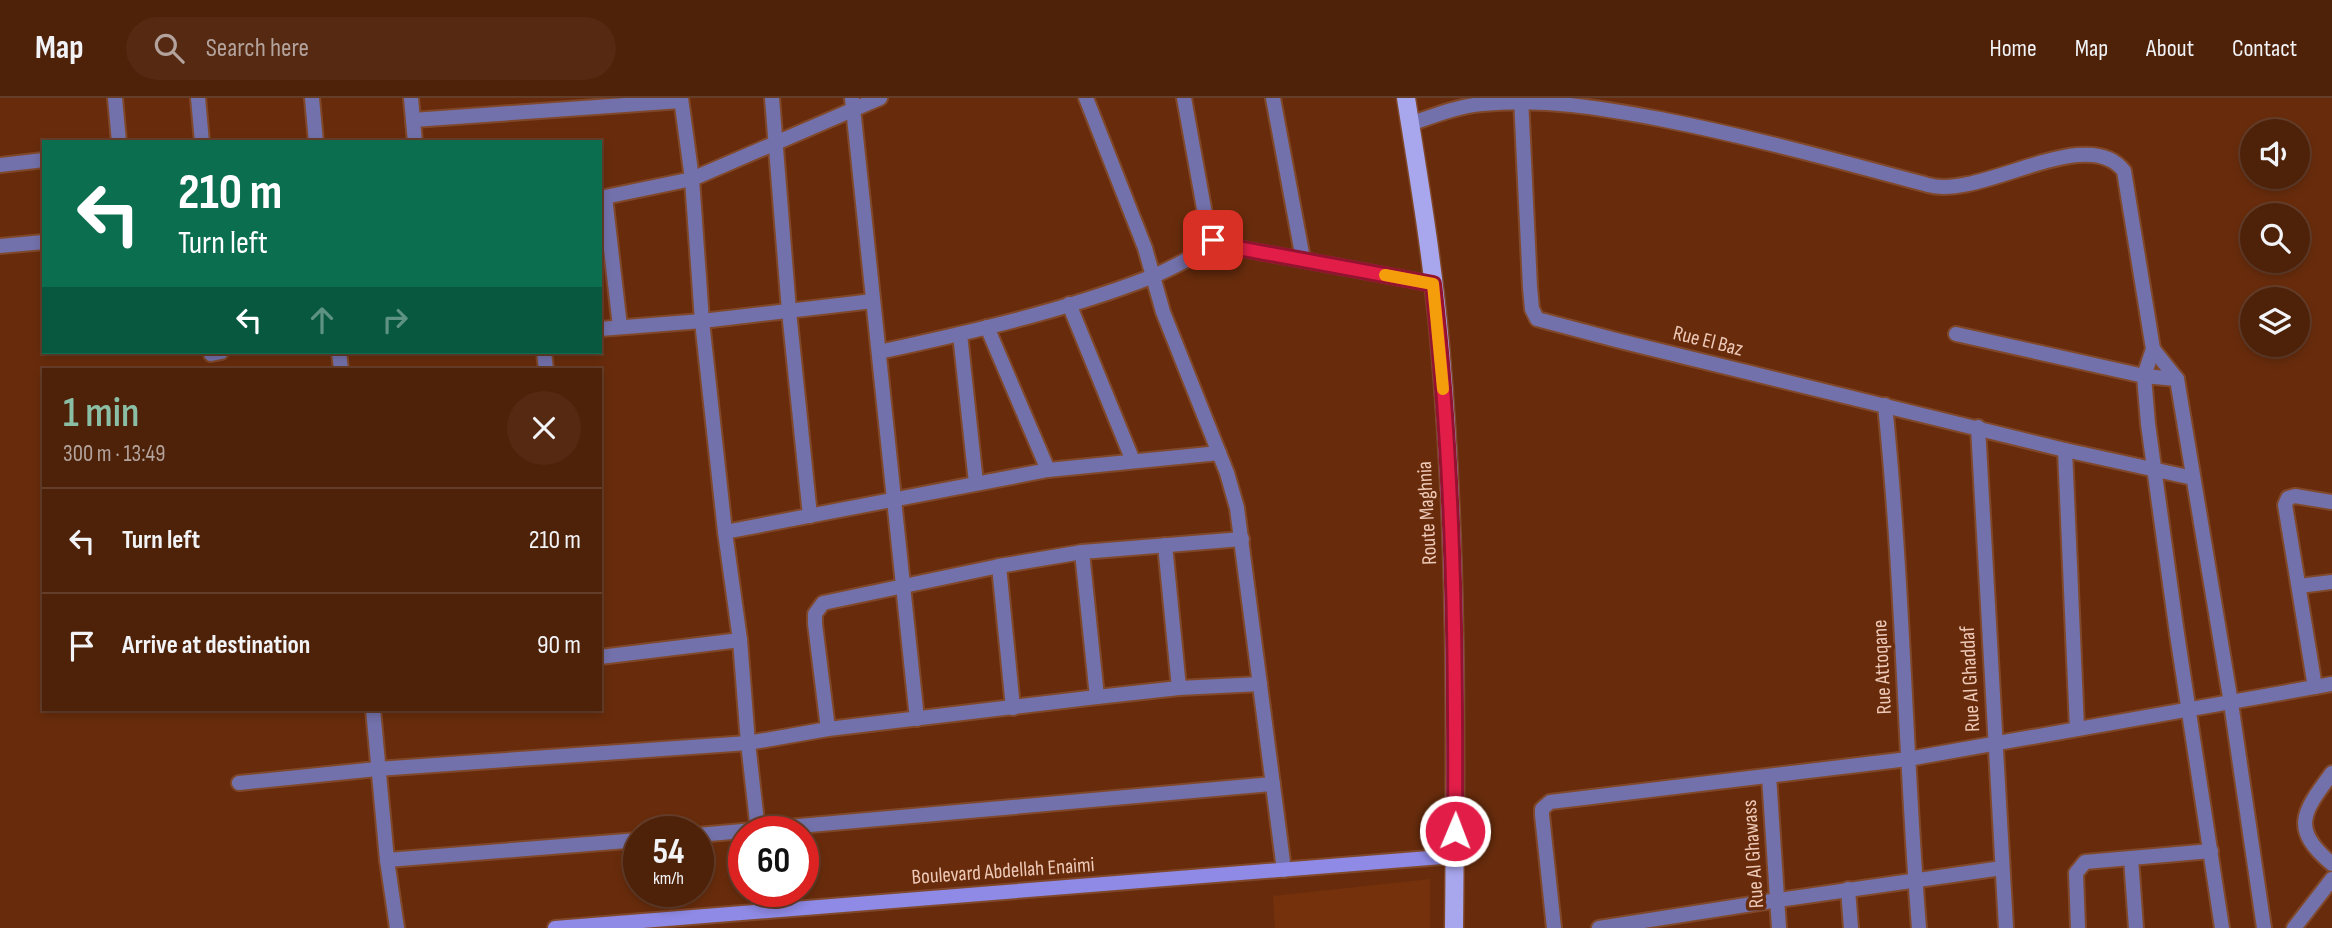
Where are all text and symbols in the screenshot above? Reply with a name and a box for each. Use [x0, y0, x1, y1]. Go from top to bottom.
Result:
search box [126, 17, 616, 80]
text: Map [35, 28, 84, 68]
icon: search [150, 29, 188, 67]
text: Search here [206, 33, 309, 64]
text: Home [1989, 34, 2037, 63]
text: Map [2075, 34, 2108, 63]
text: About [2146, 34, 2194, 63]
text: Contact [2232, 34, 2297, 63]
map controls [2240, 119, 2310, 357]
button: sound [2240, 119, 2310, 189]
text: 210 m [178, 164, 282, 223]
icon: left [63, 168, 154, 259]
button: search [2240, 203, 2310, 273]
pin [1183, 210, 1243, 270]
icon: arrive [1194, 221, 1232, 259]
text: Turn left [178, 224, 268, 263]
button: layers [2240, 287, 2310, 357]
icon: left [230, 301, 268, 339]
icon: ahead [303, 301, 341, 339]
icon: right [376, 301, 414, 339]
street label: Rue El Baz [1670, 320, 1746, 362]
text: 1 min [63, 388, 139, 439]
button: close [507, 391, 581, 465]
text: 300 m · 13:49 [63, 440, 165, 468]
street label: Route Maghnia [1412, 460, 1442, 566]
icon: left [63, 522, 101, 560]
text: Turn left [122, 525, 200, 556]
text: 210 m [529, 525, 581, 556]
street label: Rue Attoqane [1867, 619, 1897, 715]
street label: Rue Al Ghaddaf [1955, 624, 1985, 733]
icon: arrive [63, 627, 101, 665]
text: Arrive at destination [122, 630, 310, 661]
text: 90 m [537, 630, 581, 661]
position arrow [1418, 794, 1492, 868]
street label: Rue Al Ghawass [1737, 799, 1769, 909]
speed limit sign: 60 [728, 816, 819, 907]
text: 54 [653, 831, 684, 874]
street label: Boulevard Abdellah Enaimi [911, 852, 1095, 890]
text: km/h [653, 868, 684, 889]

